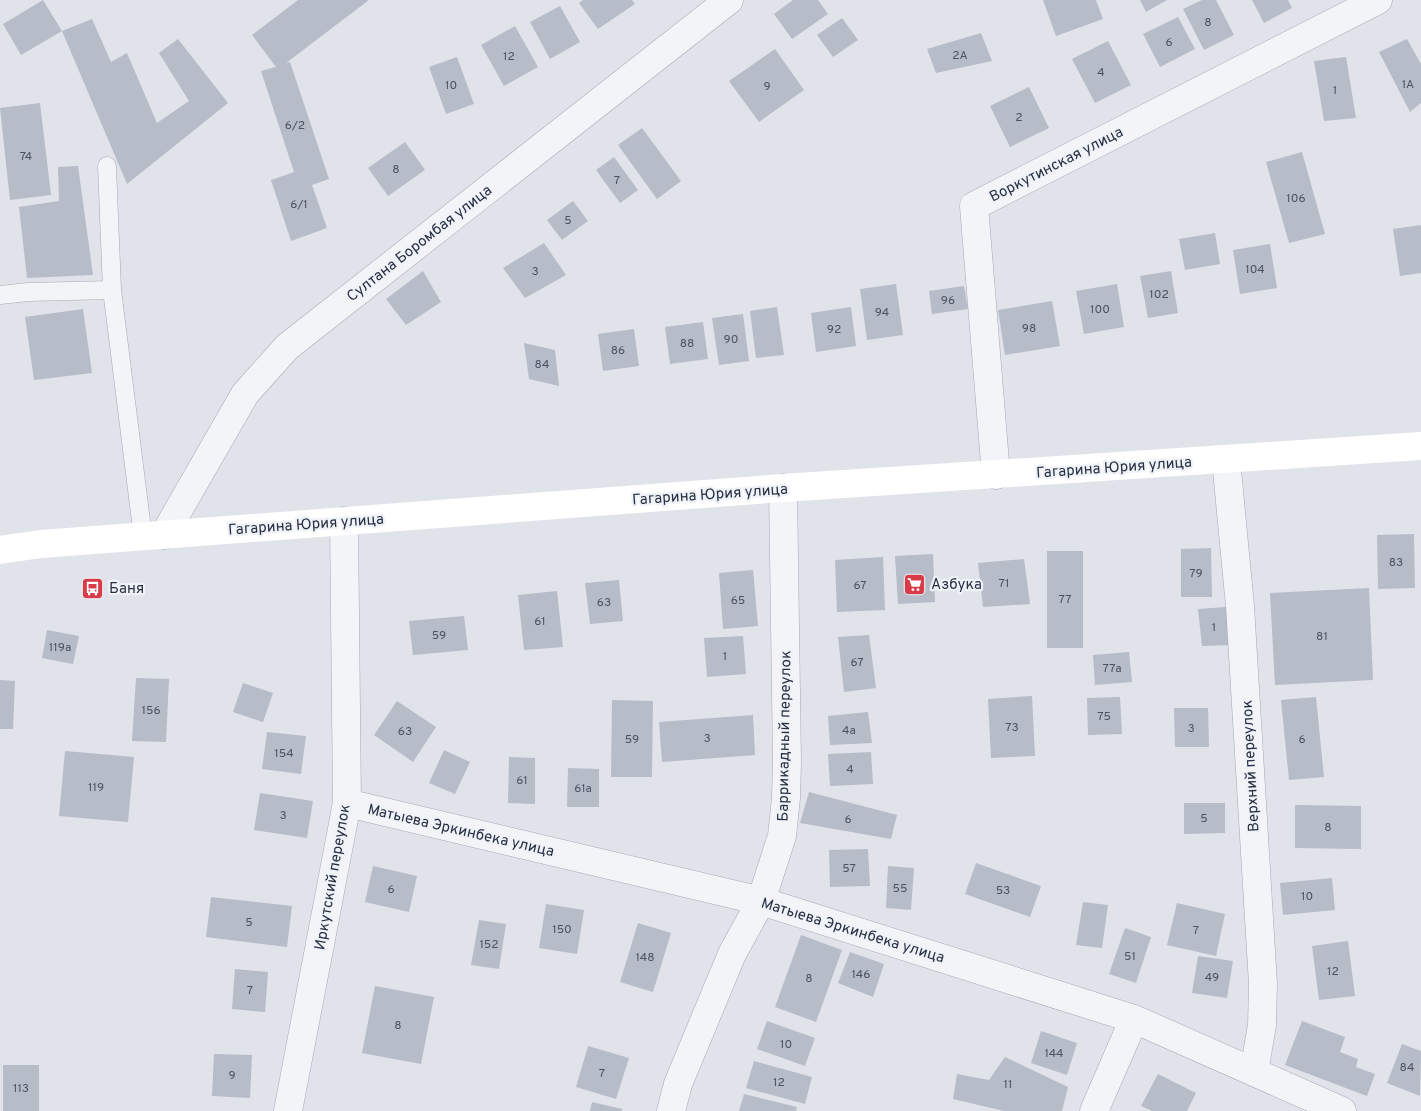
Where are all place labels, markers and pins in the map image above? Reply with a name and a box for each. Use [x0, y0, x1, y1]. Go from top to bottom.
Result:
supermarket icon: Азбука [903, 572, 927, 596]
bus stop icon: Баня [81, 576, 105, 600]
place label: Азбука [931, 576, 982, 595]
place label: Баня [109, 580, 144, 599]

